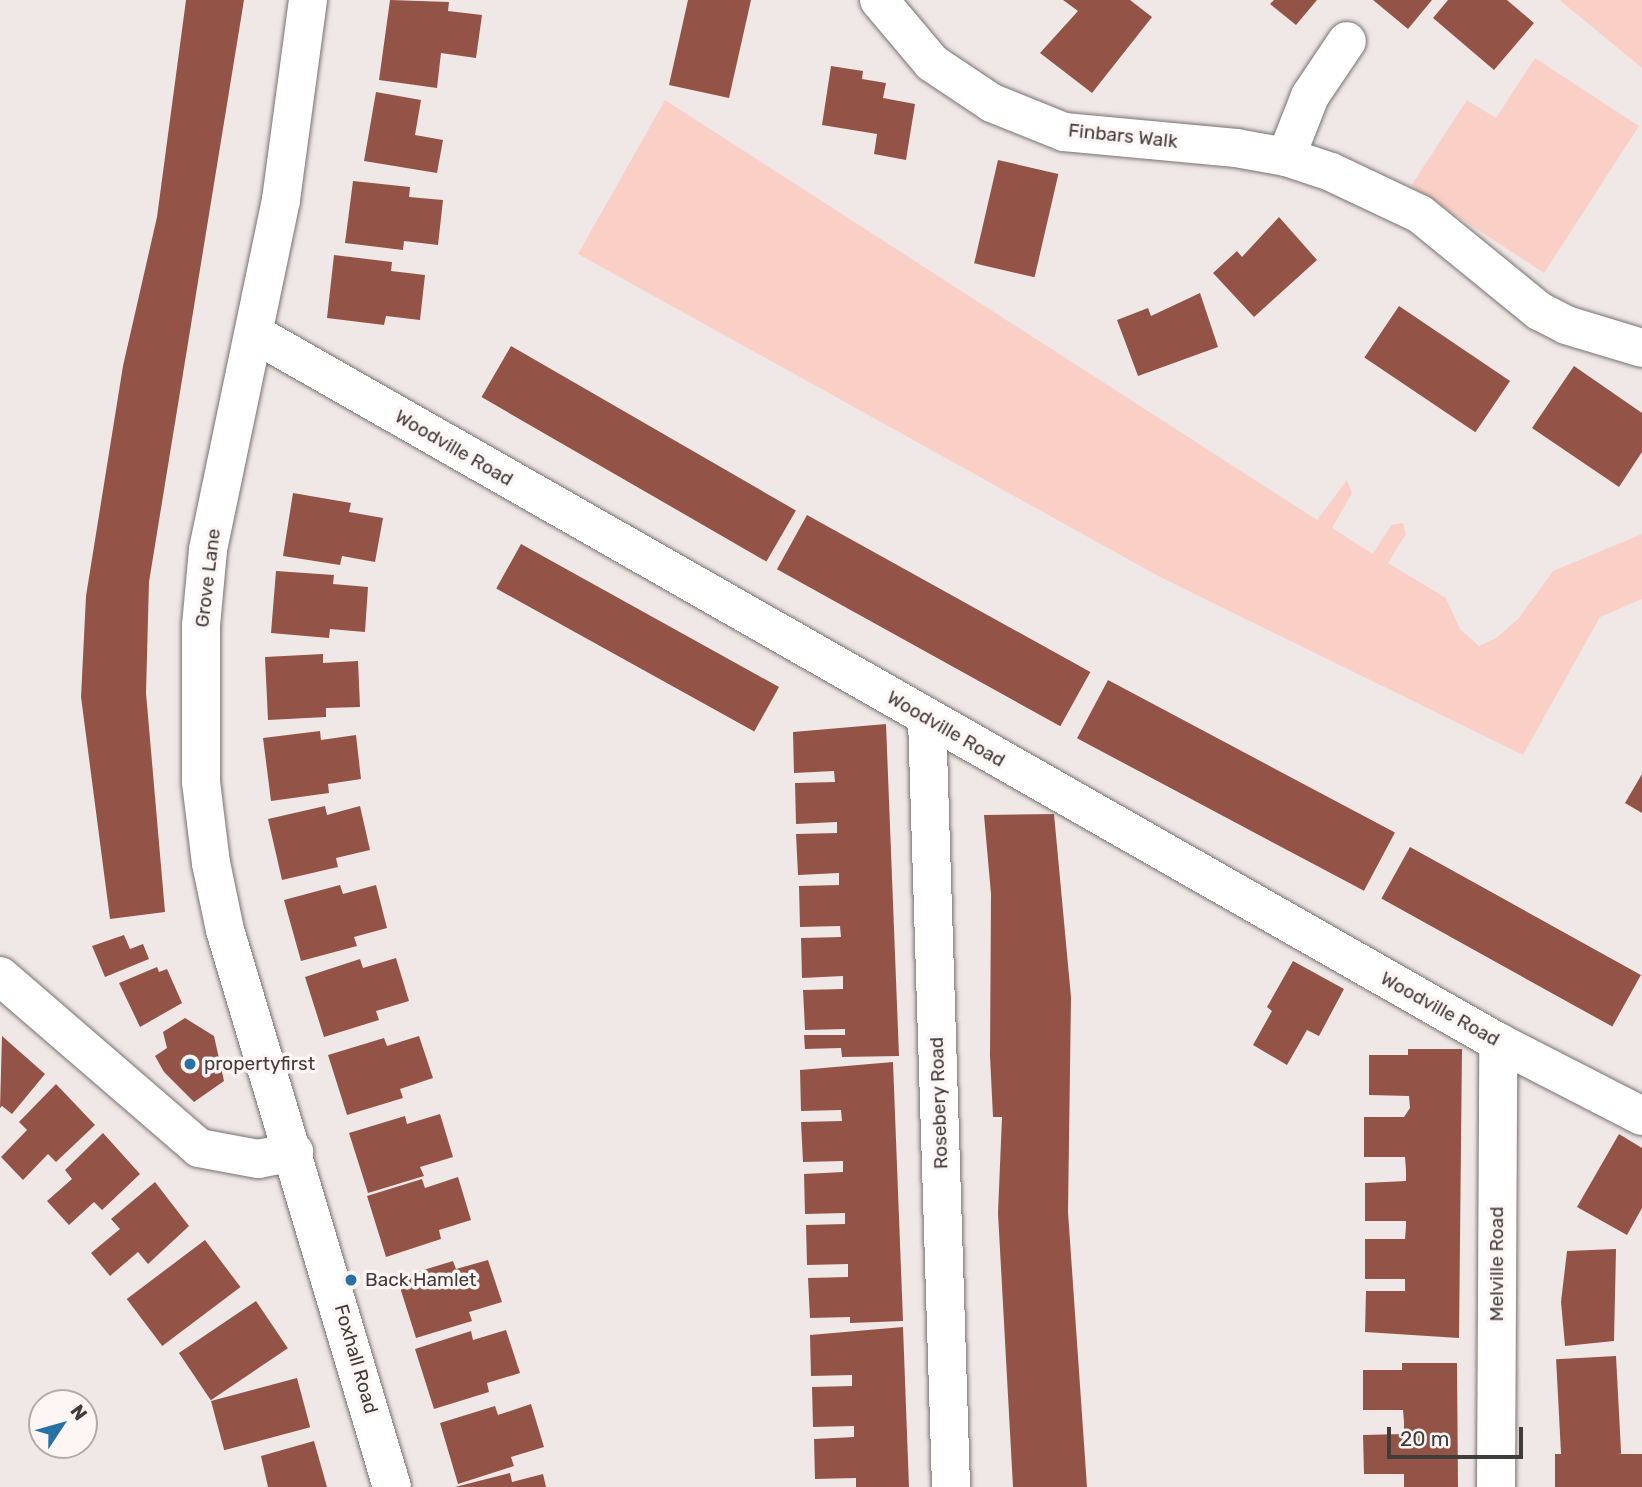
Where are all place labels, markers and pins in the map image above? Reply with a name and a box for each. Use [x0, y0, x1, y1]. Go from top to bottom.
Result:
place label: propertyfirst [204, 1053, 315, 1075]
marker: propertyfirst [182, 1056, 198, 1072]
place label: Back Hamlet [365, 1269, 477, 1291]
marker: Back Hamlet [343, 1272, 359, 1288]

